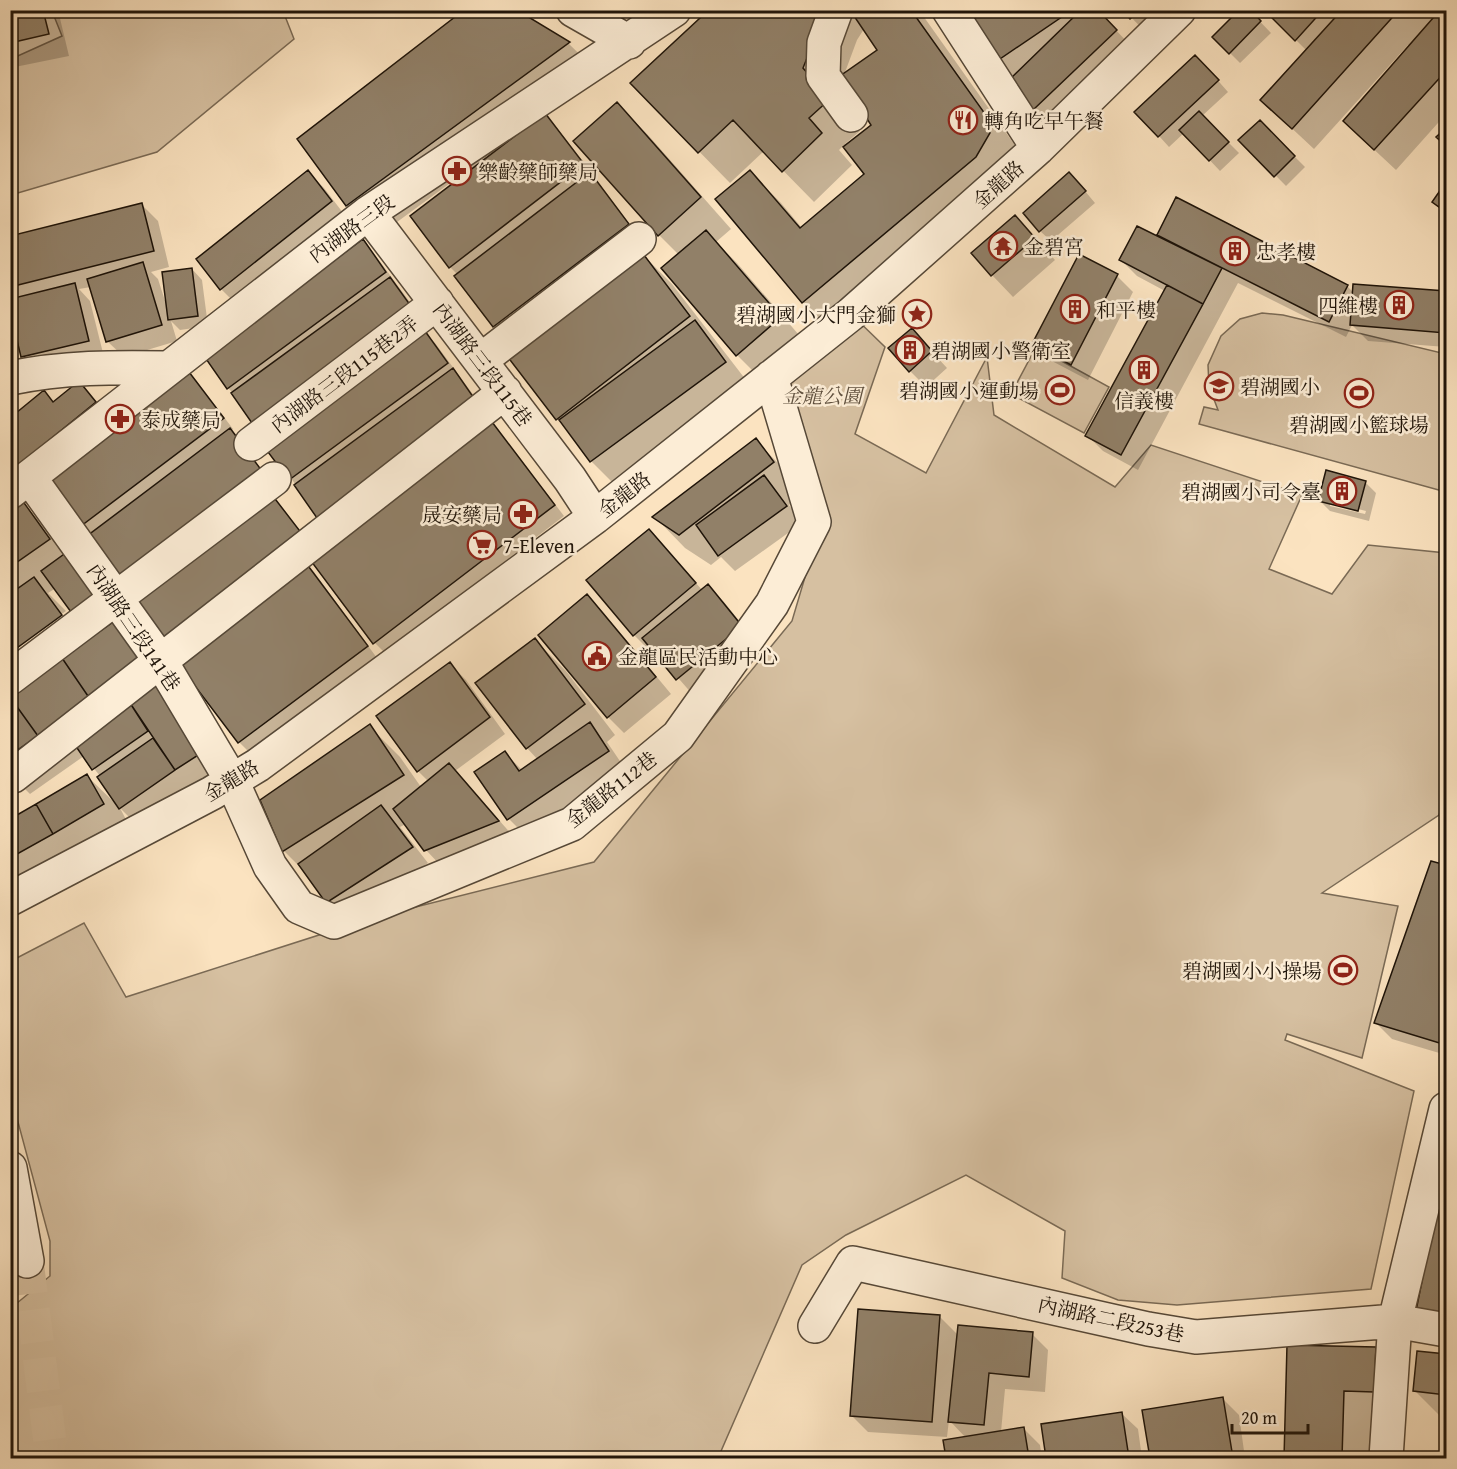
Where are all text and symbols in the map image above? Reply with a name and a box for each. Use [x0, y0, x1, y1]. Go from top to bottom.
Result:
restaurant icon: 轉角吃早午餐 [947, 104, 979, 136]
place label: 轉角吃早午餐 [984, 106, 1104, 135]
street label: 金龍路 [966, 153, 1030, 215]
pharmacy icon: 樂齡藥師藥局 [441, 155, 473, 187]
place label: 樂齡藥師藥局 [478, 157, 598, 186]
street label: 內湖路三段 [302, 187, 400, 269]
temple icon: 金碧宮 [987, 230, 1019, 262]
place label: 金碧宮 [1024, 232, 1084, 261]
building icon: 忠孝樓 [1219, 235, 1251, 267]
place label: 忠孝樓 [1256, 237, 1316, 266]
building icon: 四維樓 [1383, 289, 1415, 321]
place label: 四維樓 [1318, 291, 1378, 320]
building icon: 和平樓 [1059, 293, 1091, 325]
place label: 和平樓 [1096, 295, 1156, 324]
street label: 內湖路三段115巷 [427, 296, 539, 432]
place icon: 碧湖國小大門金獅 [901, 298, 933, 330]
place label: 碧湖國小大門金獅 [736, 300, 896, 329]
street label: 內湖路三段115巷2弄 [264, 309, 424, 439]
building icon: 碧湖國小警衛室 [894, 334, 926, 366]
place label: 碧湖國小警衛室 [931, 336, 1071, 365]
building icon: 信義樓 [1128, 354, 1160, 386]
school or university icon: 碧湖國小 [1203, 370, 1235, 402]
place label: 碧湖國小 [1240, 372, 1320, 401]
sports icon: 碧湖國小運動場 [1044, 374, 1076, 406]
place label: 碧湖國小運動場 [899, 376, 1039, 405]
sports icon: 碧湖國小籃球場 [1343, 377, 1375, 409]
park label: 金龍公園 [782, 381, 865, 410]
place label: 信義樓 [1114, 386, 1174, 415]
pharmacy icon: 泰成藥局 [104, 403, 136, 435]
place label: 泰成藥局 [141, 405, 221, 434]
place label: 碧湖國小籃球場 [1289, 410, 1429, 439]
street label: 金龍路 [591, 464, 657, 524]
building icon: 碧湖國小司令臺 [1326, 475, 1358, 507]
place label: 碧湖國小司令臺 [1181, 477, 1321, 506]
pharmacy icon: 晟安藥局 [507, 498, 539, 530]
place label: 晟安藥局 [422, 500, 502, 529]
supermarket icon: 7-Eleven [466, 529, 498, 561]
place label: 7-Eleven [503, 531, 575, 560]
street label: 內湖路三段141巷 [80, 557, 188, 697]
public building icon: 金龍區民活動中心 [581, 640, 613, 672]
place label: 金龍區民活動中心 [618, 642, 778, 671]
street label: 金龍路112巷 [559, 744, 663, 834]
street label: 金龍路 [198, 752, 264, 808]
sports icon: 碧湖國小小操場 [1327, 954, 1359, 986]
place label: 碧湖國小小操場 [1182, 956, 1322, 985]
street label: 內湖路二段253巷 [1035, 1289, 1187, 1349]
scale bar [1232, 1397, 1308, 1435]
text: 20 m [1241, 1404, 1277, 1431]

